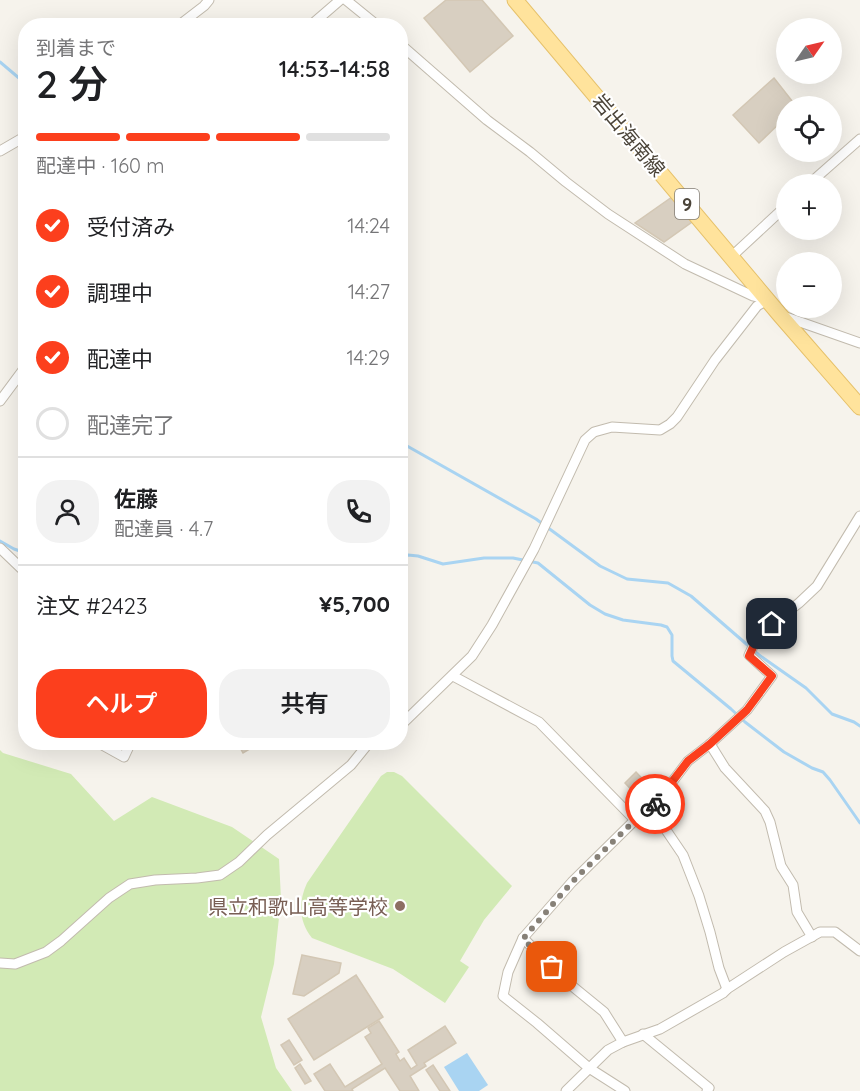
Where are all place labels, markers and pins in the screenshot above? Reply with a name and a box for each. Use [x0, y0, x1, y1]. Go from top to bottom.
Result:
pin [746, 598, 797, 649]
place label: 県立和歌山高等学校 [208, 894, 388, 919]
marker: 県立和歌山高等学校 [393, 899, 407, 913]
pin [526, 941, 577, 992]

